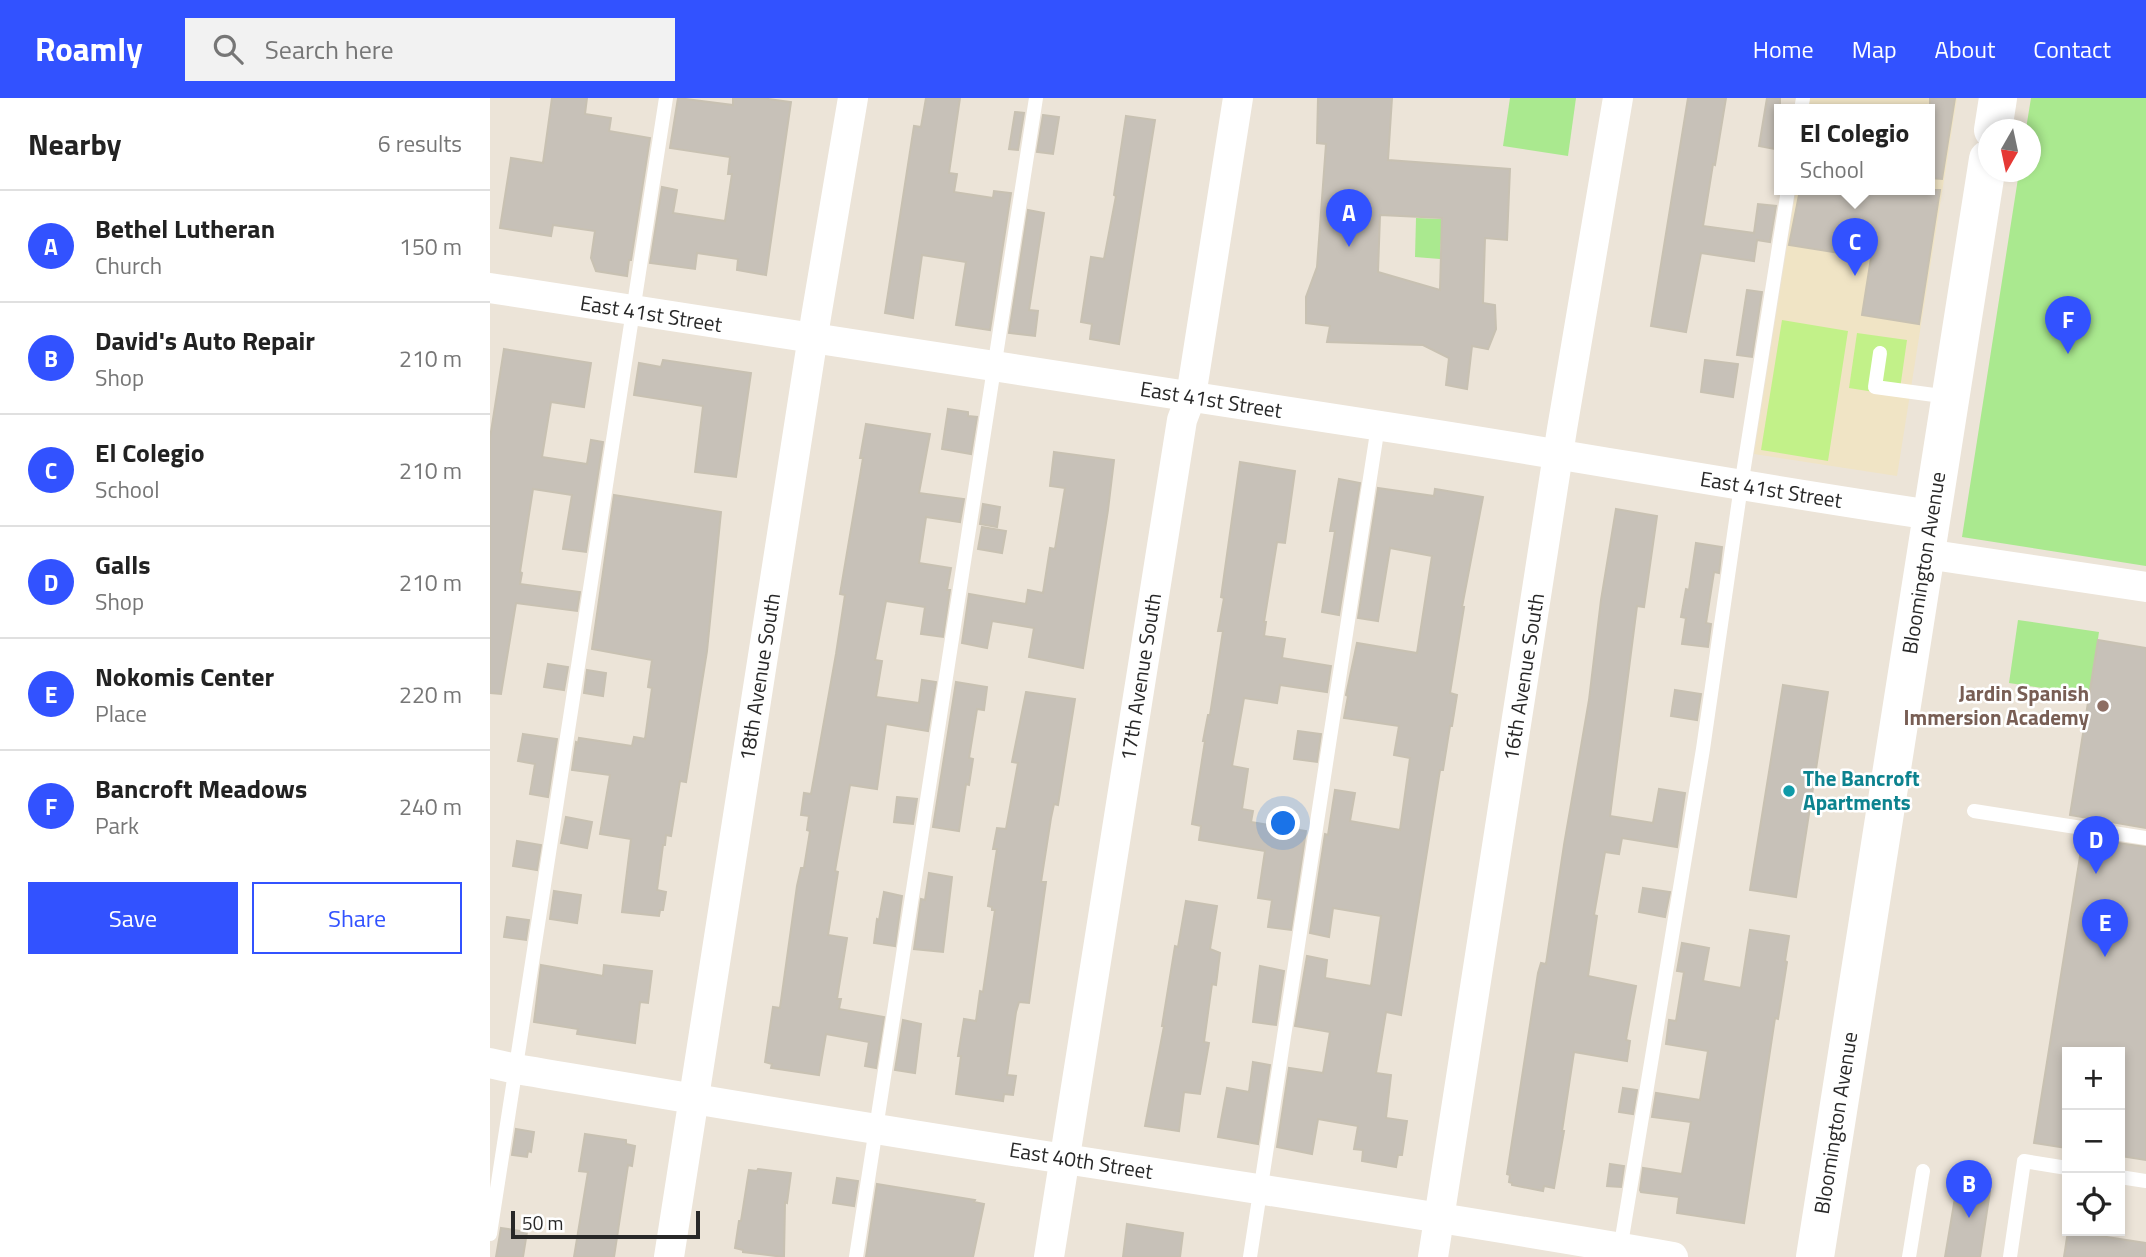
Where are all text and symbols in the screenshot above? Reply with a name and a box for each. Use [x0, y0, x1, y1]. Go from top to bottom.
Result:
search box [185, 18, 675, 81]
text: Roamly [35, 24, 143, 74]
icon: search [209, 30, 247, 68]
text: Search here [265, 30, 394, 69]
text: Home [1753, 31, 1814, 67]
text: Map [1852, 31, 1897, 67]
text: About [1935, 31, 1995, 67]
text: Contact [2033, 31, 2111, 67]
popup [1774, 104, 1935, 195]
text: El Colegio [1800, 113, 1909, 152]
north arrow [1978, 119, 2041, 182]
text: Nearby [28, 121, 121, 167]
text: 6 results [378, 126, 462, 161]
text: School [1800, 152, 1864, 187]
pin: A [1326, 189, 1372, 247]
text: Bethel Lutheran [95, 209, 275, 248]
pin: C [1832, 218, 1878, 276]
text: A [44, 229, 58, 264]
text: 150 m [399, 229, 462, 264]
text: Church [95, 248, 162, 283]
street label: East 41st Street [578, 286, 725, 340]
pin: F [2045, 296, 2091, 354]
text: David's Auto Repair [95, 321, 315, 360]
text: B [44, 341, 58, 376]
text: 210 m [399, 341, 462, 376]
text: Shop [95, 360, 144, 395]
street label: East 41st Street [1138, 372, 1285, 426]
text: El Colegio [95, 433, 205, 472]
text: C [45, 453, 57, 488]
text: 210 m [399, 453, 462, 488]
street label: East 41st Street [1698, 462, 1845, 516]
street label: Bloomington Avenue [1893, 469, 1953, 656]
text: School [95, 472, 159, 507]
text: Galls [95, 545, 150, 584]
text: D [44, 565, 58, 600]
text: 210 m [399, 565, 462, 600]
text: Shop [95, 584, 144, 619]
street label: 18th Avenue South [730, 591, 788, 763]
street label: 17th Avenue South [1111, 591, 1169, 763]
street label: 16th Avenue South [1494, 591, 1552, 763]
text: Nokomis Center [95, 657, 274, 696]
text: E [45, 677, 57, 712]
text: 220 m [399, 677, 462, 712]
place label: Jardin Spanish Immersion Academy [1904, 677, 2089, 733]
text: Place [95, 696, 147, 731]
marker: Jardin Spanish Immersion Academy [2095, 698, 2111, 714]
place label: The Bancroft Apartments [1803, 762, 1920, 818]
text: Bancroft Meadows [95, 769, 307, 808]
marker: The Bancroft Apartments [1781, 783, 1797, 799]
text: F [45, 789, 57, 824]
text: 240 m [399, 789, 462, 824]
your location [1266, 806, 1300, 840]
text: Park [95, 808, 139, 843]
pin: D [2073, 816, 2119, 874]
button: Save [28, 882, 238, 954]
button: Share [252, 882, 462, 954]
pin: E [2082, 899, 2128, 957]
street label: Bloomington Avenue [1805, 1029, 1865, 1216]
map controls [2062, 1047, 2125, 1236]
button: + [2062, 1047, 2125, 1110]
button: − [2062, 1110, 2125, 1173]
street label: East 40th Street [1007, 1133, 1156, 1187]
pin: B [1946, 1160, 1992, 1218]
button: locate [2062, 1173, 2125, 1236]
scale bar [511, 1208, 700, 1240]
text: 50 m [522, 1208, 563, 1237]

